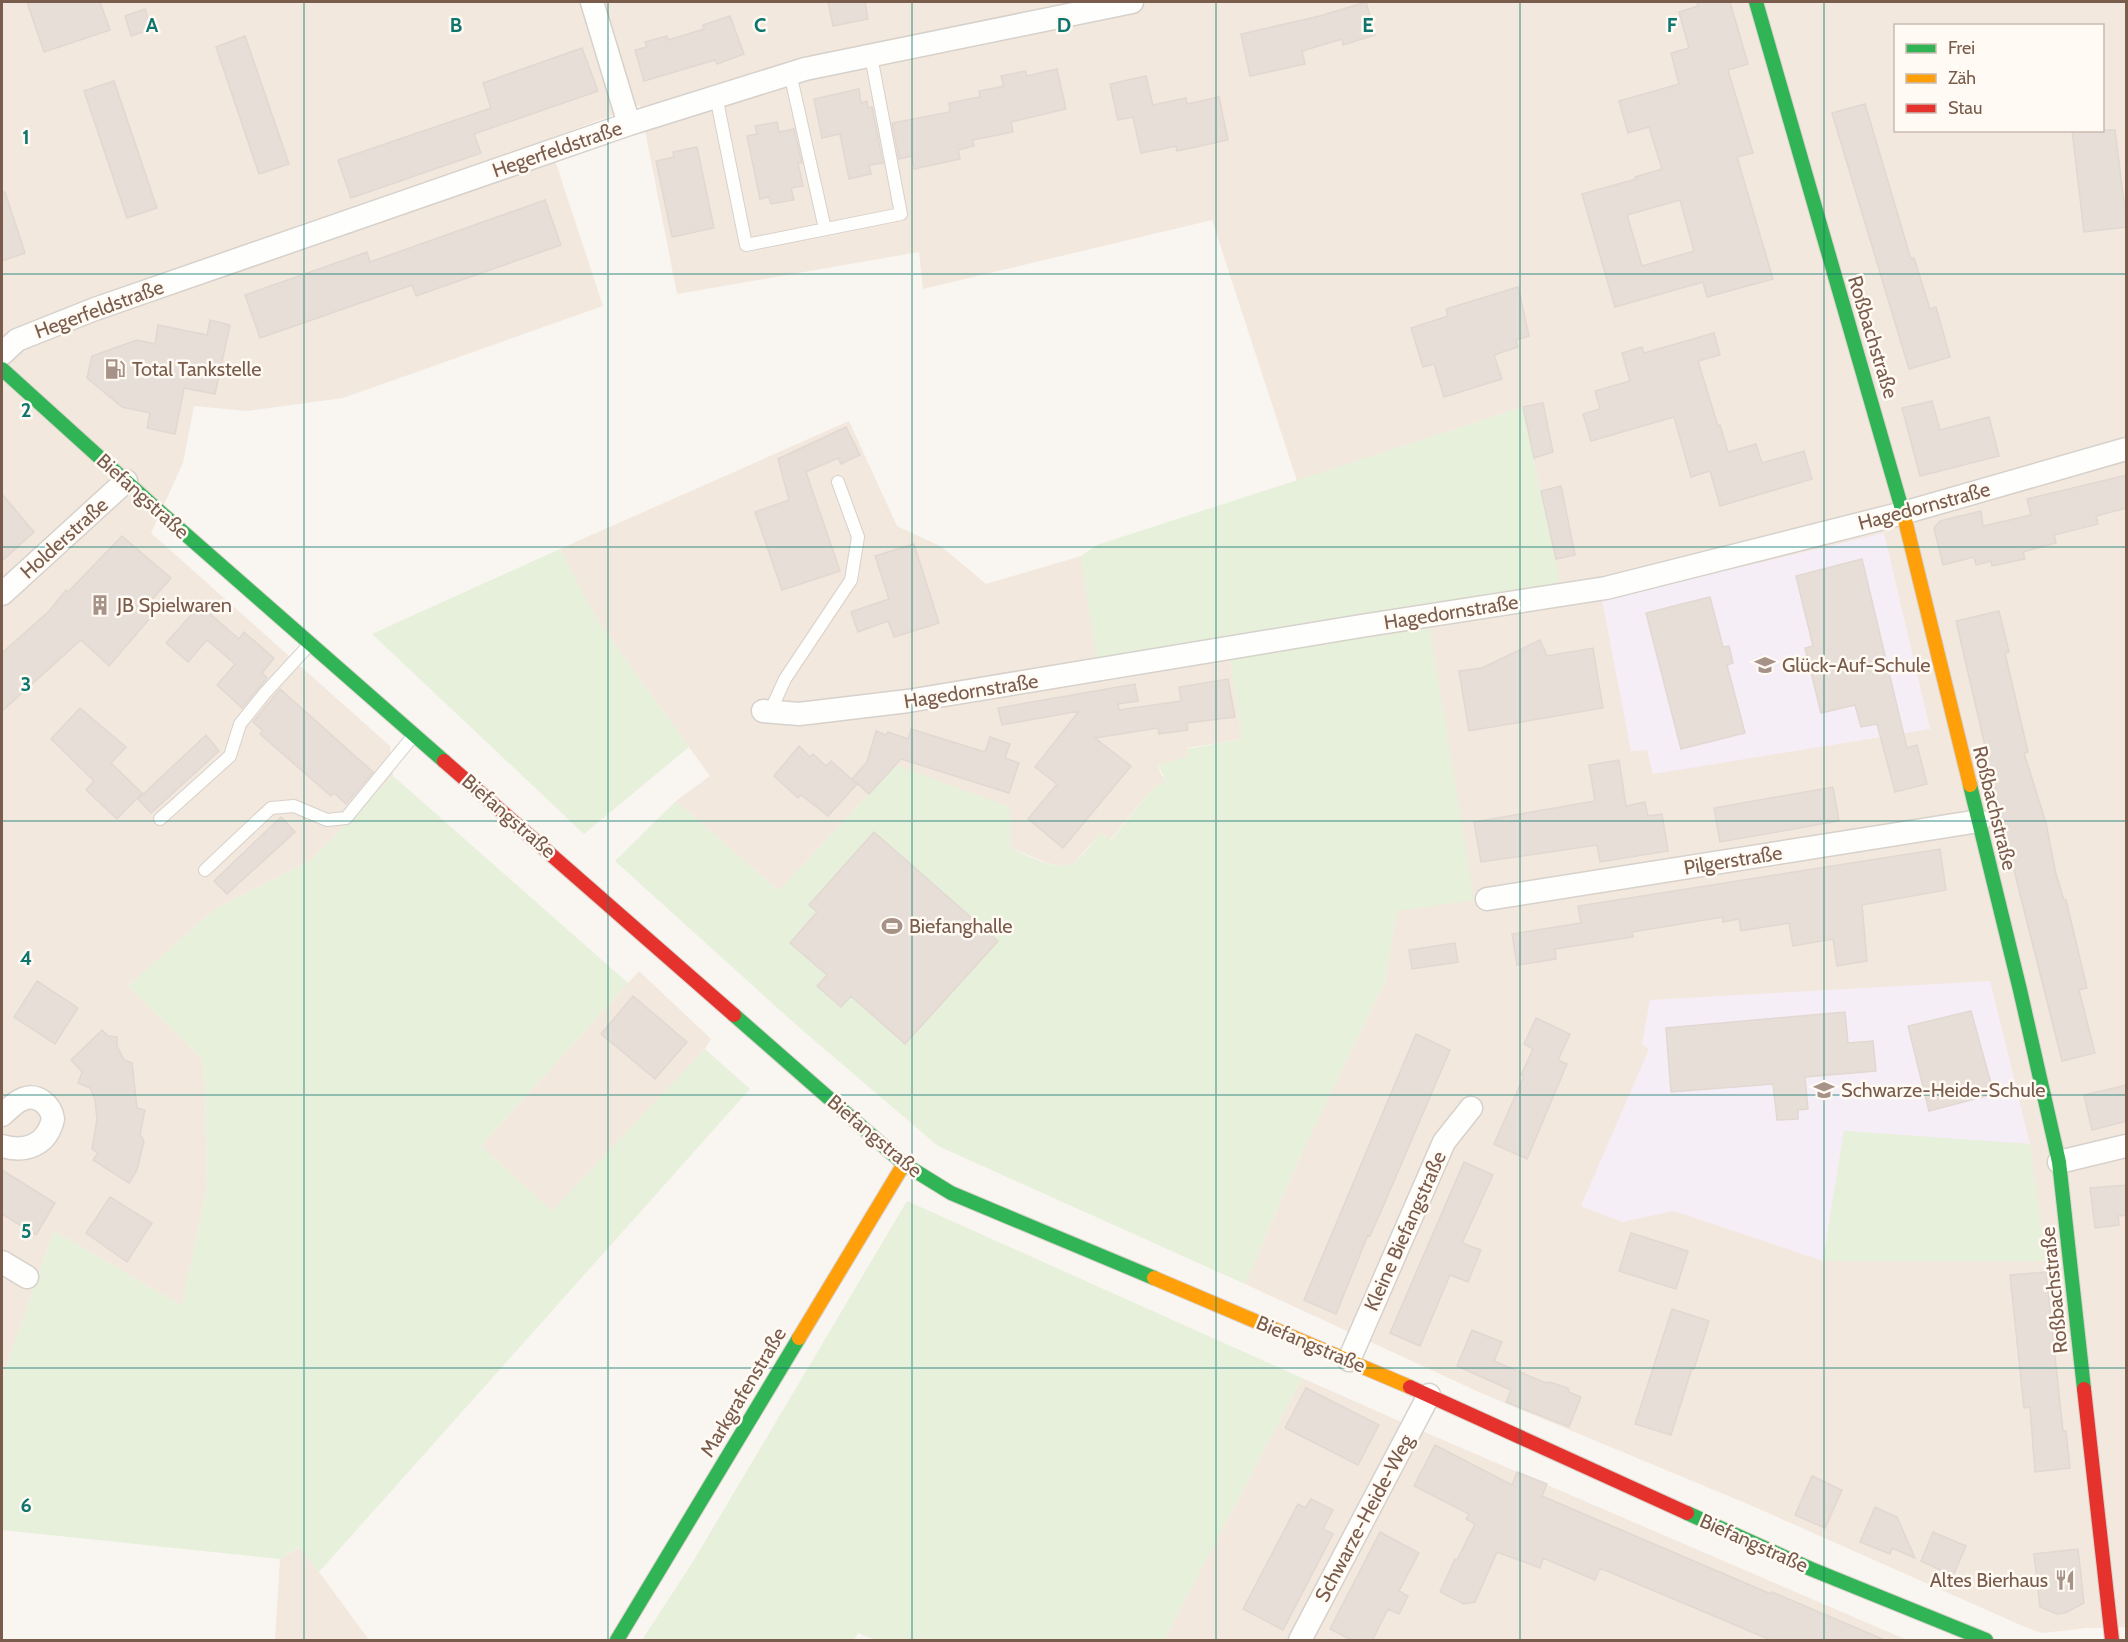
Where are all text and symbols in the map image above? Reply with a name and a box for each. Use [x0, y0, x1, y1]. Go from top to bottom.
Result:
text: A [146, 13, 159, 37]
text: B [450, 13, 462, 37]
text: C [754, 13, 766, 37]
text: D [1057, 13, 1071, 37]
text: E [1362, 13, 1374, 37]
text: F [1667, 13, 1678, 37]
legend [1894, 24, 2104, 132]
text: Frei [1948, 37, 1975, 59]
text: Zäh [1948, 67, 1976, 89]
text: Stau [1948, 97, 1982, 119]
street label: Hegerfeldstraße [489, 116, 625, 182]
text: 1 [22, 125, 30, 149]
street label: Roßbachstraße [1843, 273, 1903, 401]
street label: Hegerfeldstraße [31, 275, 167, 343]
fuel station icon: Total Tankstelle [103, 357, 127, 381]
place label: Total Tankstelle [132, 357, 261, 381]
text: 2 [21, 398, 31, 422]
street label: Biefangstraße [92, 448, 194, 544]
street label: Hagedornstraße [1855, 477, 1993, 535]
street label: Holderstraße [15, 492, 113, 584]
street label: Hagedornstraße [1382, 590, 1520, 634]
building icon: JB Spielwaren [88, 593, 112, 617]
place label: JB Spielwaren [116, 593, 232, 617]
school or university icon: Glück-Auf-Schule [1753, 653, 1777, 677]
place label: Glück-Auf-Schule [1782, 653, 1931, 677]
street label: Hagedornstraße [902, 669, 1040, 713]
text: 3 [21, 672, 31, 696]
street label: Roßbachstraße [1968, 743, 2022, 873]
street label: Biefangstraße [457, 769, 561, 863]
street label: Pilgerstraße [1682, 840, 1784, 880]
sports icon: Biefanghalle [880, 914, 904, 938]
place label: Biefanghalle [909, 914, 1013, 938]
text: 4 [20, 946, 32, 970]
school or university icon: Schwarze-Heide-Schule [1812, 1078, 1836, 1102]
place label: Schwarze-Heide-Schule [1841, 1078, 2046, 1102]
street label: Biefangstraße [823, 1090, 927, 1182]
street label: Kleine Biefangstraße [1359, 1147, 1451, 1315]
text: 5 [21, 1219, 31, 1243]
street label: Roßbachstraße [2035, 1226, 2073, 1354]
street label: Biefangstraße [1253, 1310, 1369, 1378]
street label: Markgrafenstraße [695, 1323, 791, 1461]
street label: Schwarze-Heide-Weg [1310, 1429, 1419, 1606]
text: 6 [20, 1493, 32, 1517]
street label: Biefangstraße [1696, 1508, 1812, 1578]
place label: Altes Bierhaus [1930, 1568, 2048, 1592]
restaurant icon: Altes Bierhaus [2053, 1568, 2077, 1592]

